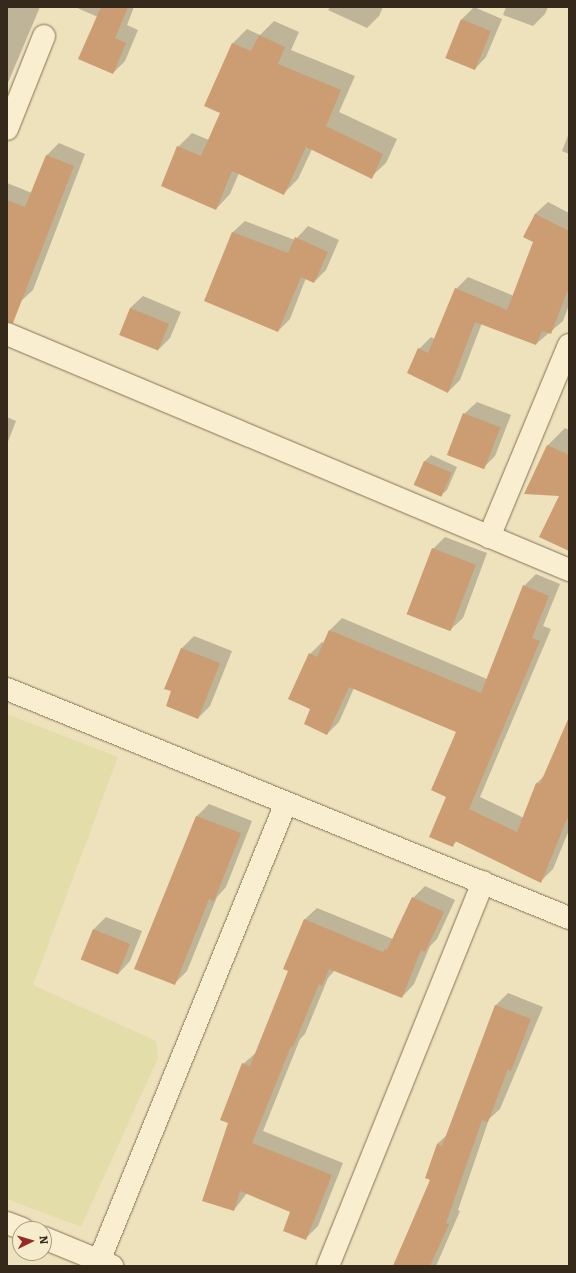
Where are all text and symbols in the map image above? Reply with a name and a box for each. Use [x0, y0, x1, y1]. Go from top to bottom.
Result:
north arrow [12, 1221, 52, 1261]
text: N [37, 1235, 50, 1245]

